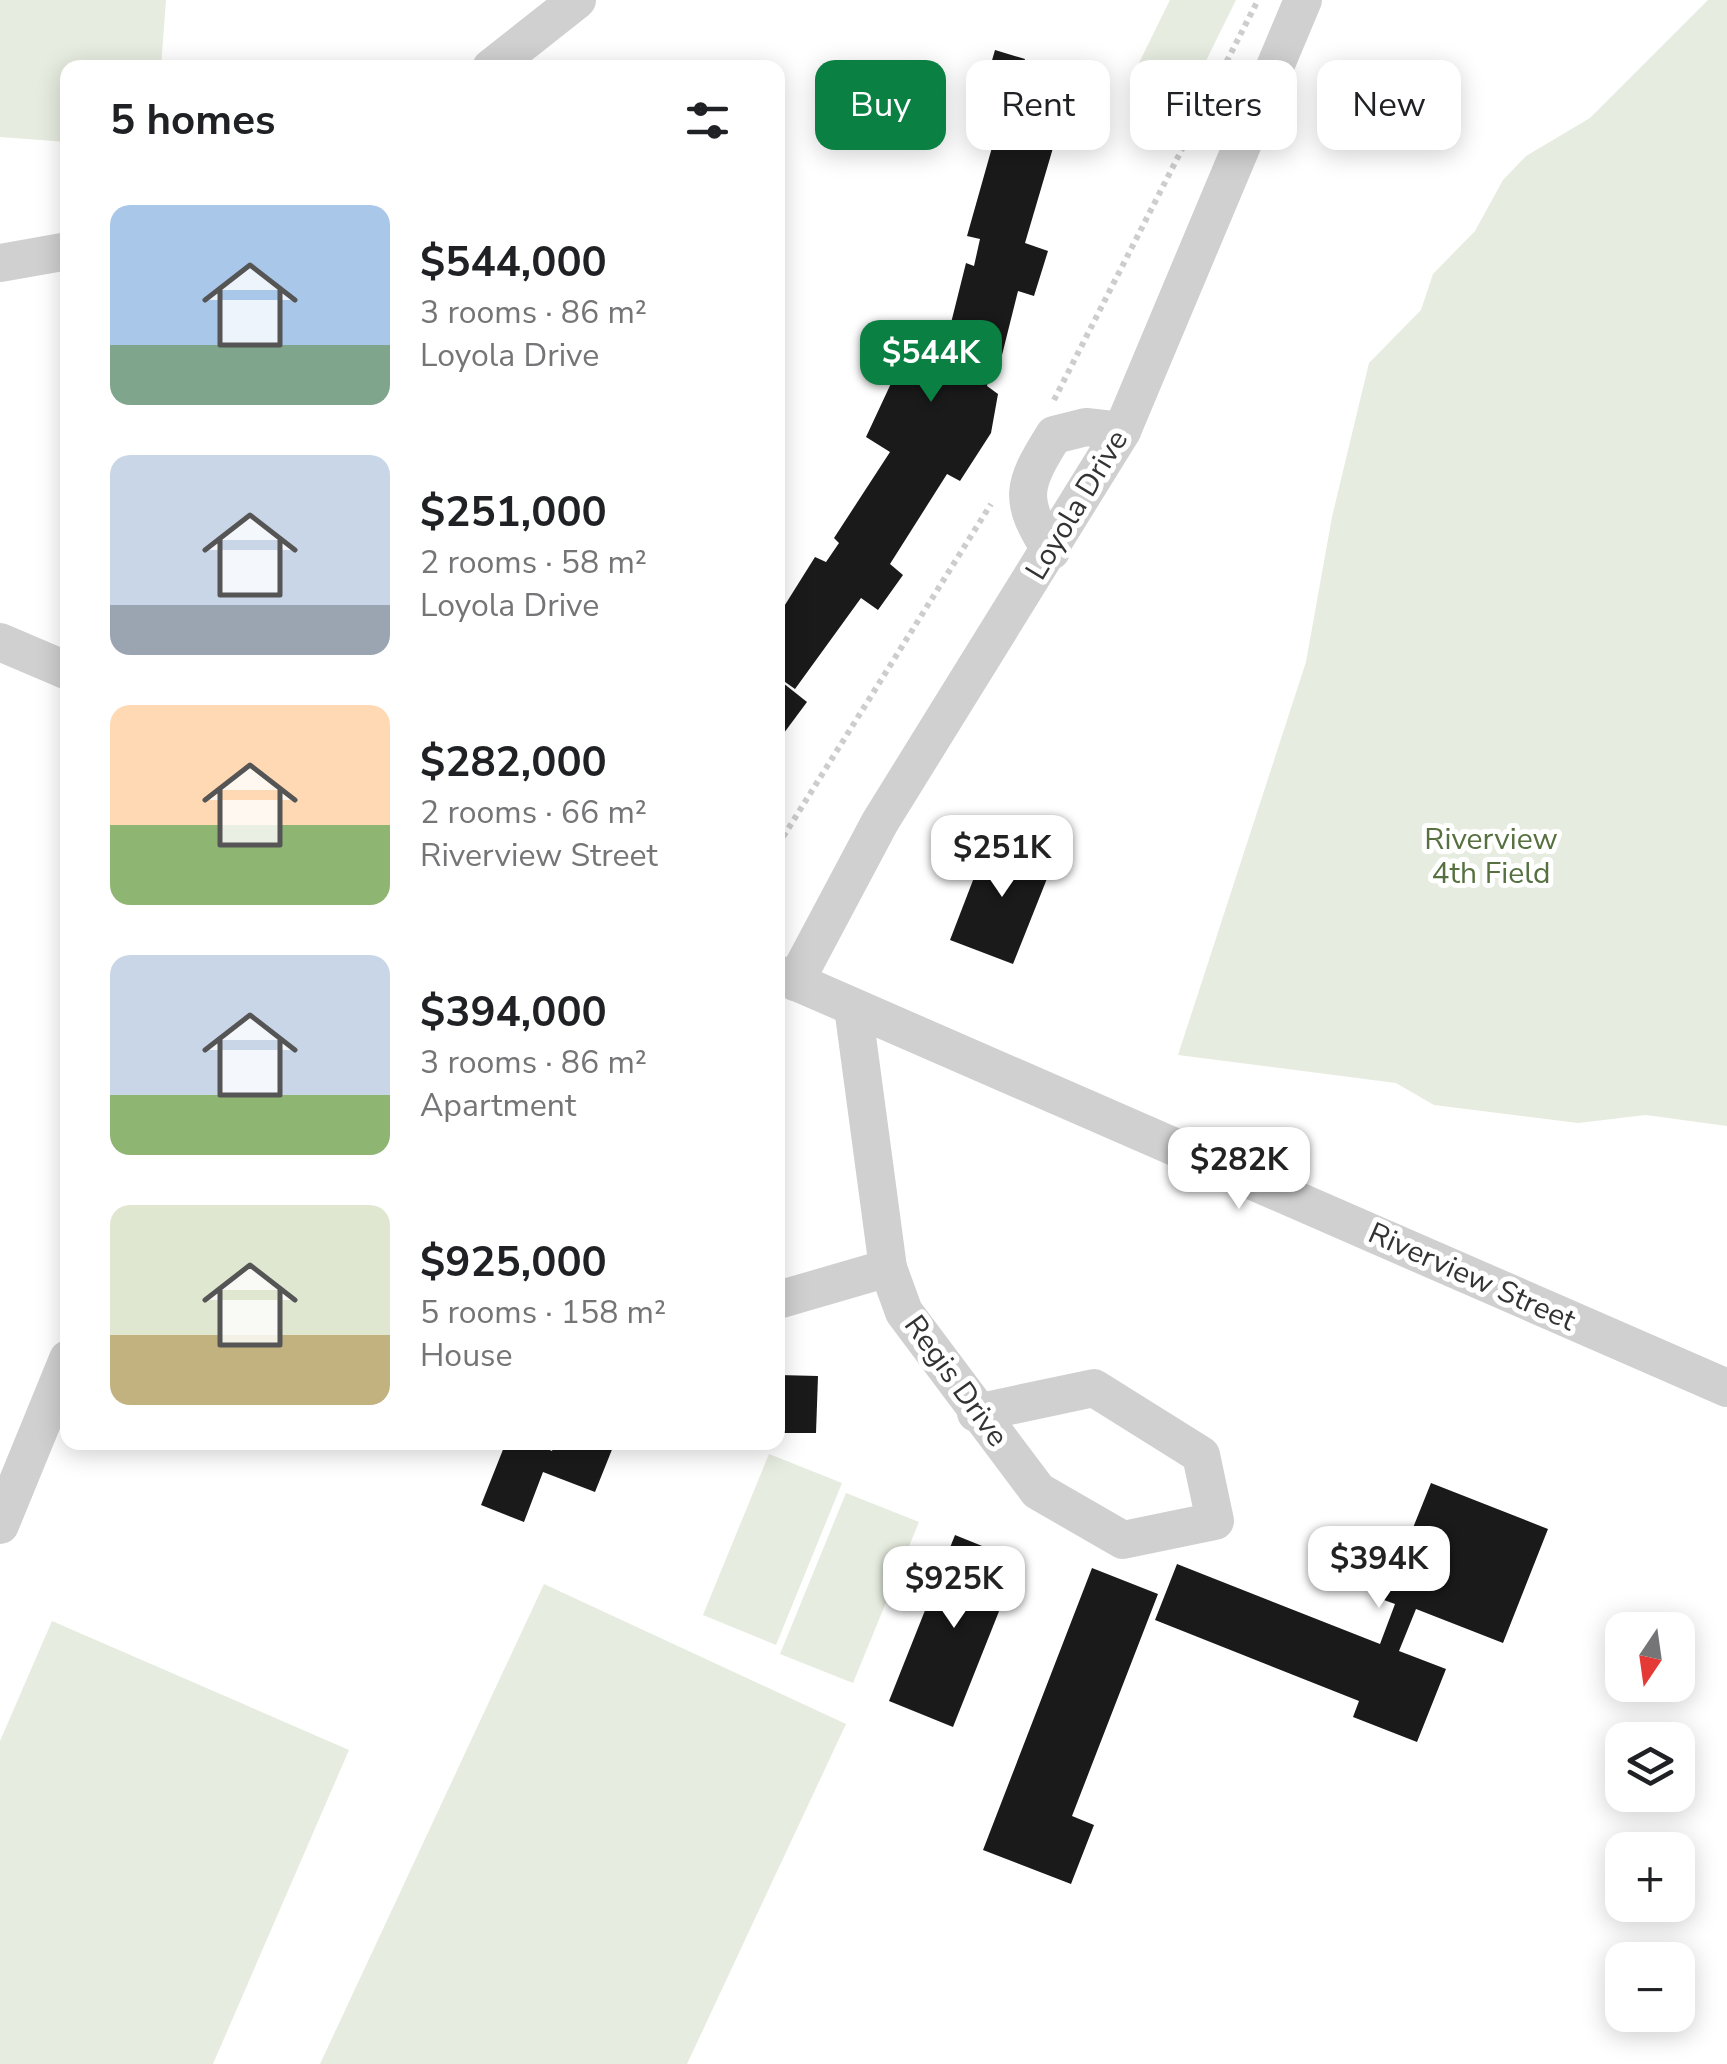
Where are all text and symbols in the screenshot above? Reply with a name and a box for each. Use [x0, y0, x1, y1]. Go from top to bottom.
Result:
chip: Buy [815, 60, 946, 150]
chip: Rent [966, 60, 1110, 150]
chip: Filters [1130, 60, 1297, 150]
chip: New [1317, 60, 1461, 150]
text: 5 homes [110, 92, 275, 149]
icon: filters [680, 93, 735, 148]
text: $544,000 [420, 234, 607, 291]
icon: home [190, 245, 310, 365]
text: 3 rooms · 86 m² [420, 291, 647, 334]
pin: $544K [861, 320, 1001, 405]
text: $544K [882, 331, 980, 374]
text: Loyola Drive [420, 334, 599, 377]
street label: Loyola Drive [1016, 422, 1138, 588]
text: $251,000 [420, 484, 607, 541]
icon: home [190, 495, 310, 615]
text: 2 rooms · 58 m² [420, 541, 647, 584]
text: Loyola Drive [420, 584, 599, 627]
text: $282,000 [420, 734, 607, 791]
icon: home [190, 745, 310, 865]
text: 2 rooms · 66 m² [420, 791, 647, 834]
pin: $251K [932, 815, 1072, 900]
park label: Riverview 4th Field [1424, 819, 1558, 894]
text: $251K [953, 826, 1051, 869]
text: Riverview Street [420, 834, 658, 877]
text: $394,000 [420, 984, 607, 1041]
icon: home [190, 995, 310, 1115]
text: 3 rooms · 86 m² [420, 1041, 647, 1084]
text: Apartment [420, 1084, 576, 1127]
pin: $282K [1169, 1127, 1309, 1212]
text: $282K [1190, 1138, 1288, 1181]
street label: Riverview Street [1362, 1213, 1583, 1341]
text: $925,000 [420, 1234, 607, 1291]
icon: home [190, 1245, 310, 1365]
text: 5 rooms · 158 m² [420, 1291, 666, 1334]
street label: Regis Drive [894, 1307, 1018, 1455]
text: House [420, 1334, 513, 1377]
pin: $394K [1309, 1526, 1449, 1611]
text: $394K [1330, 1537, 1428, 1580]
pin: $925K [884, 1546, 1024, 1631]
text: $925K [905, 1557, 1003, 1600]
north arrow [1605, 1612, 1695, 1702]
map controls [1605, 1612, 1695, 2032]
button: layers [1605, 1722, 1695, 1812]
button: + [1605, 1832, 1695, 1922]
button: − [1605, 1942, 1695, 2032]

